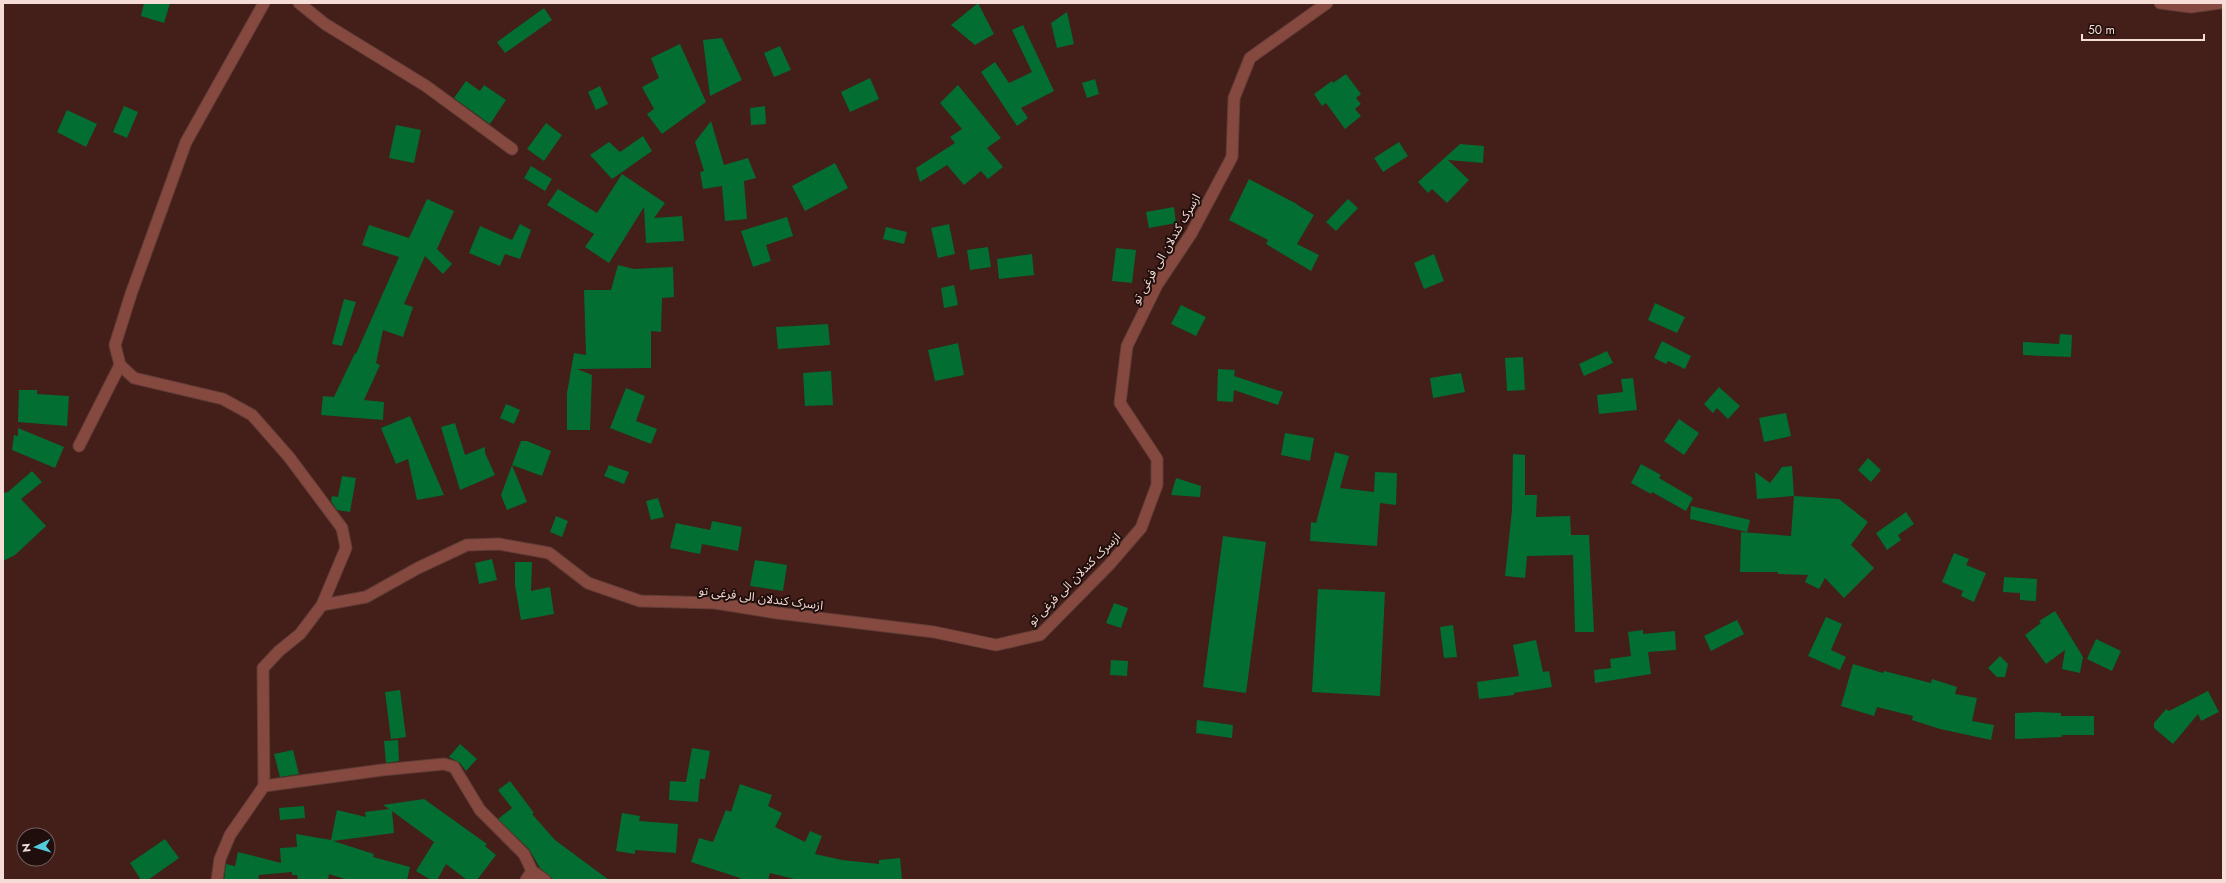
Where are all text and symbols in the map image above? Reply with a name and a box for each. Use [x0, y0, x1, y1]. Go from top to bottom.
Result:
scale bar [2082, 16, 2204, 42]
text: 50 m [2088, 21, 2115, 39]
street label: ازسرک کندلان الی فرغی تو [1127, 190, 1205, 308]
street label: ازسرک کندلان الی فرغی تو [1023, 528, 1125, 630]
street label: ازسرک کندلان الی فرغی تو [698, 581, 824, 615]
north arrow [16, 827, 56, 867]
text: N [18, 843, 34, 853]

